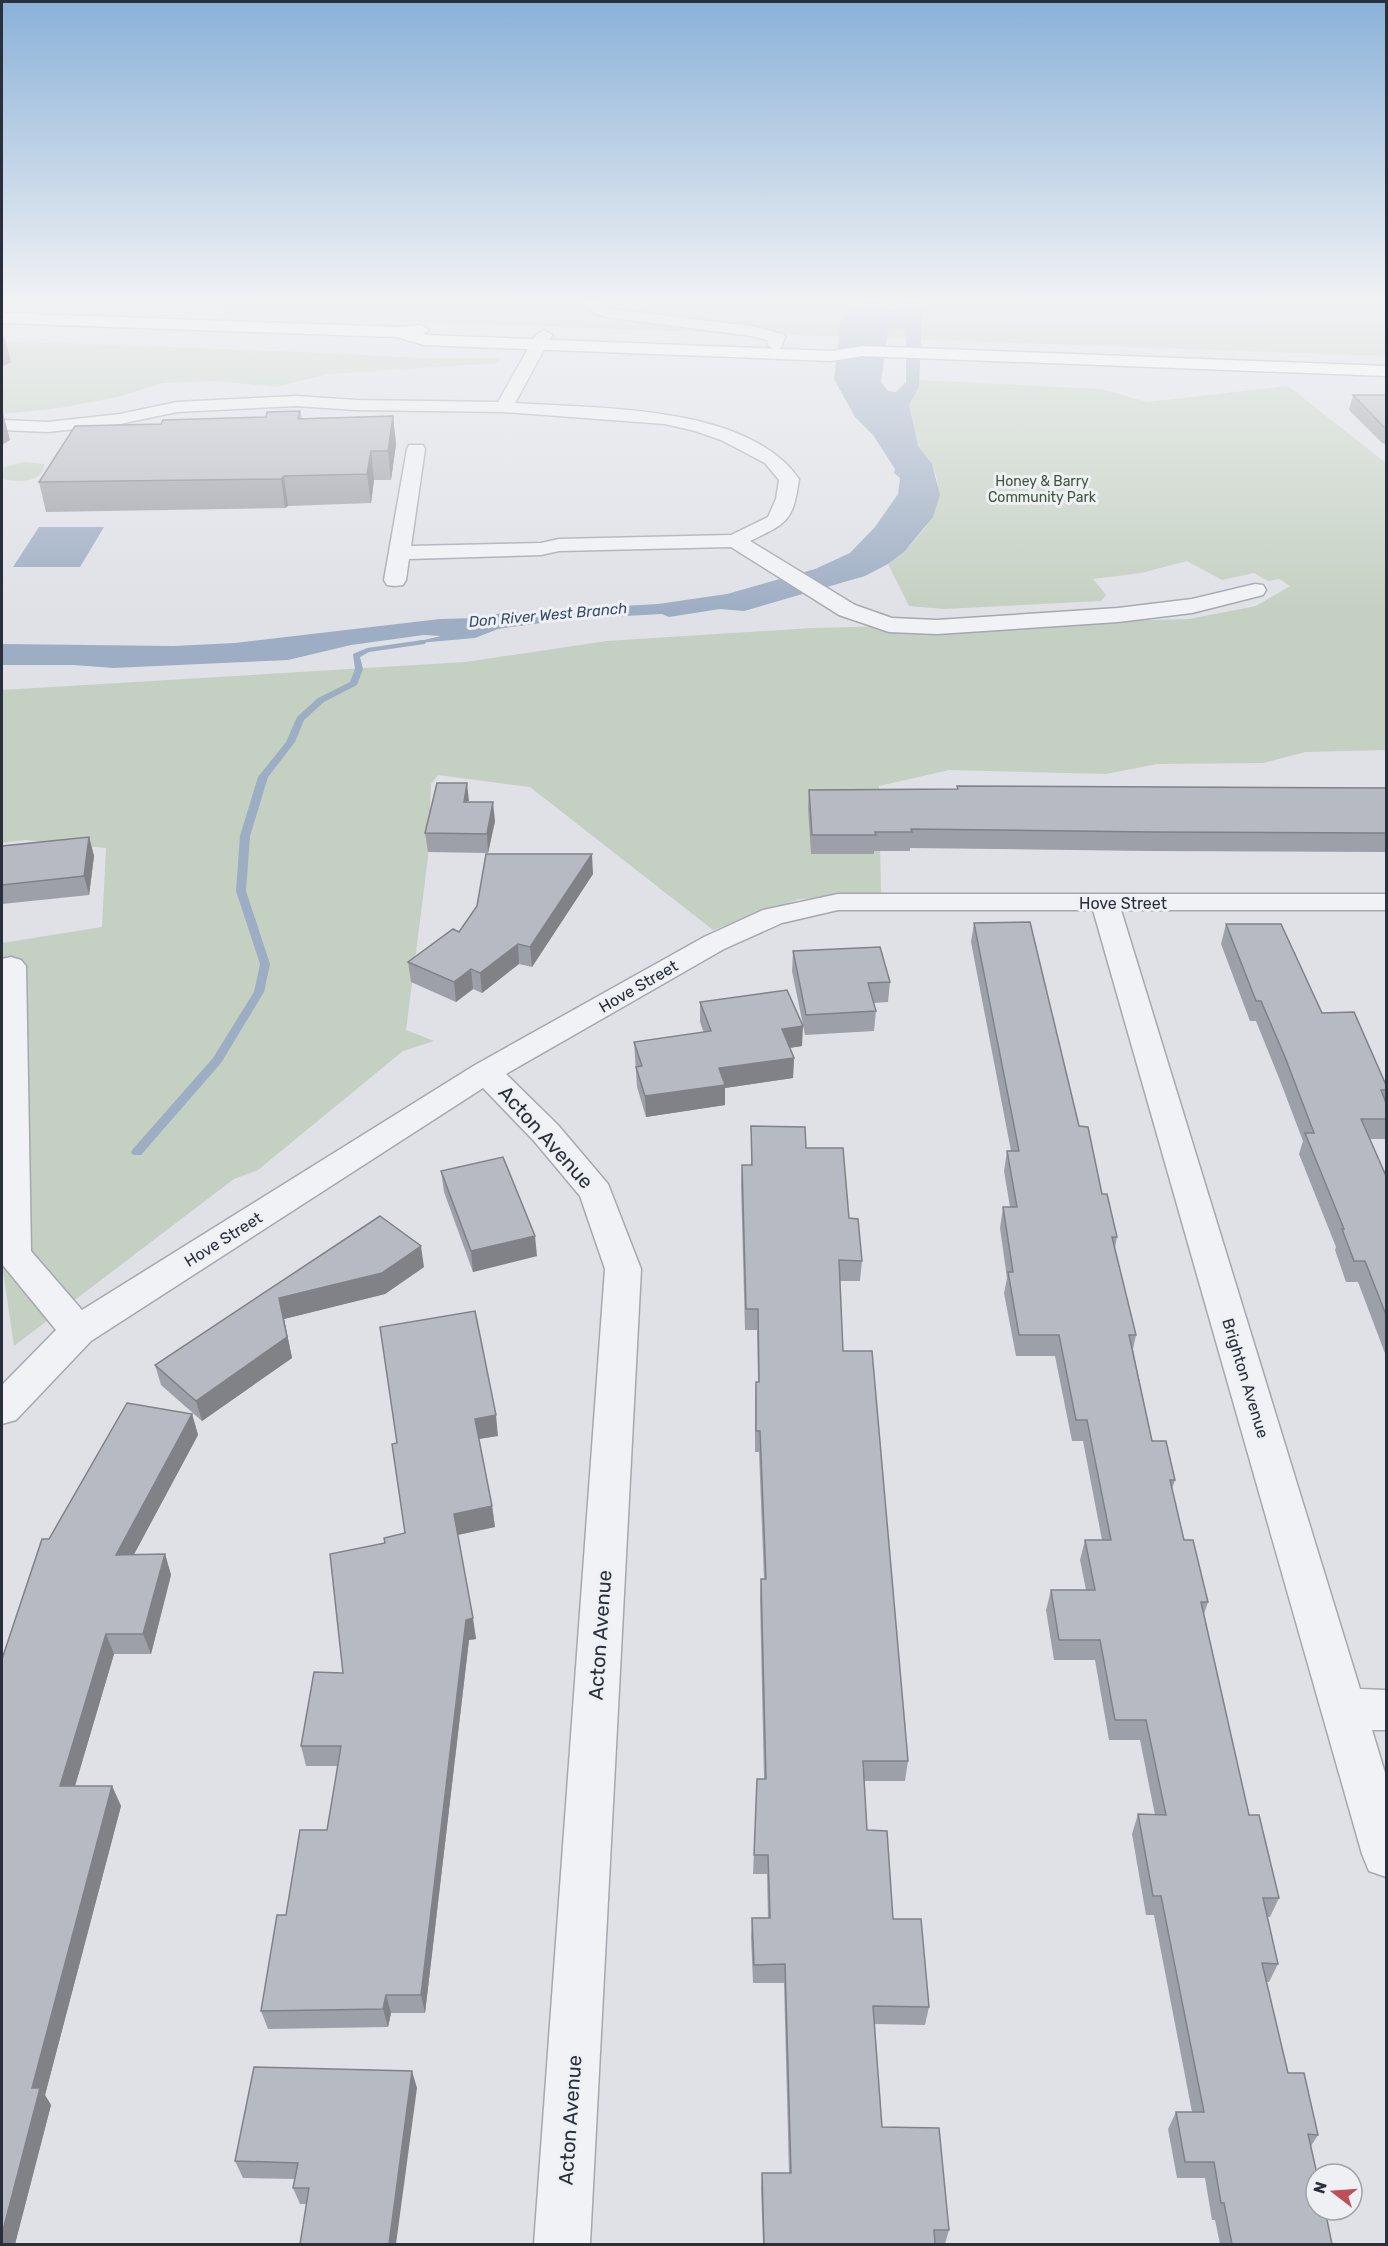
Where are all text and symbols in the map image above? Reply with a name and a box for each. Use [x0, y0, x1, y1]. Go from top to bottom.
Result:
park label: Honey & Barry Community Park [988, 473, 1097, 506]
water label: Don River West Branch [468, 599, 628, 631]
street label: Hove Street [1079, 894, 1167, 913]
street label: Hove Street [595, 956, 681, 1017]
street label: Acton Avenue [494, 1081, 598, 1193]
street label: Hove Street [181, 1208, 266, 1271]
street label: Brighton Avenue [1218, 1316, 1273, 1440]
street label: Acton Avenue [583, 1569, 617, 1701]
street label: Acton Avenue [553, 2054, 587, 2186]
north arrow [1304, 2162, 1364, 2222]
text: N [1309, 2179, 1331, 2196]

